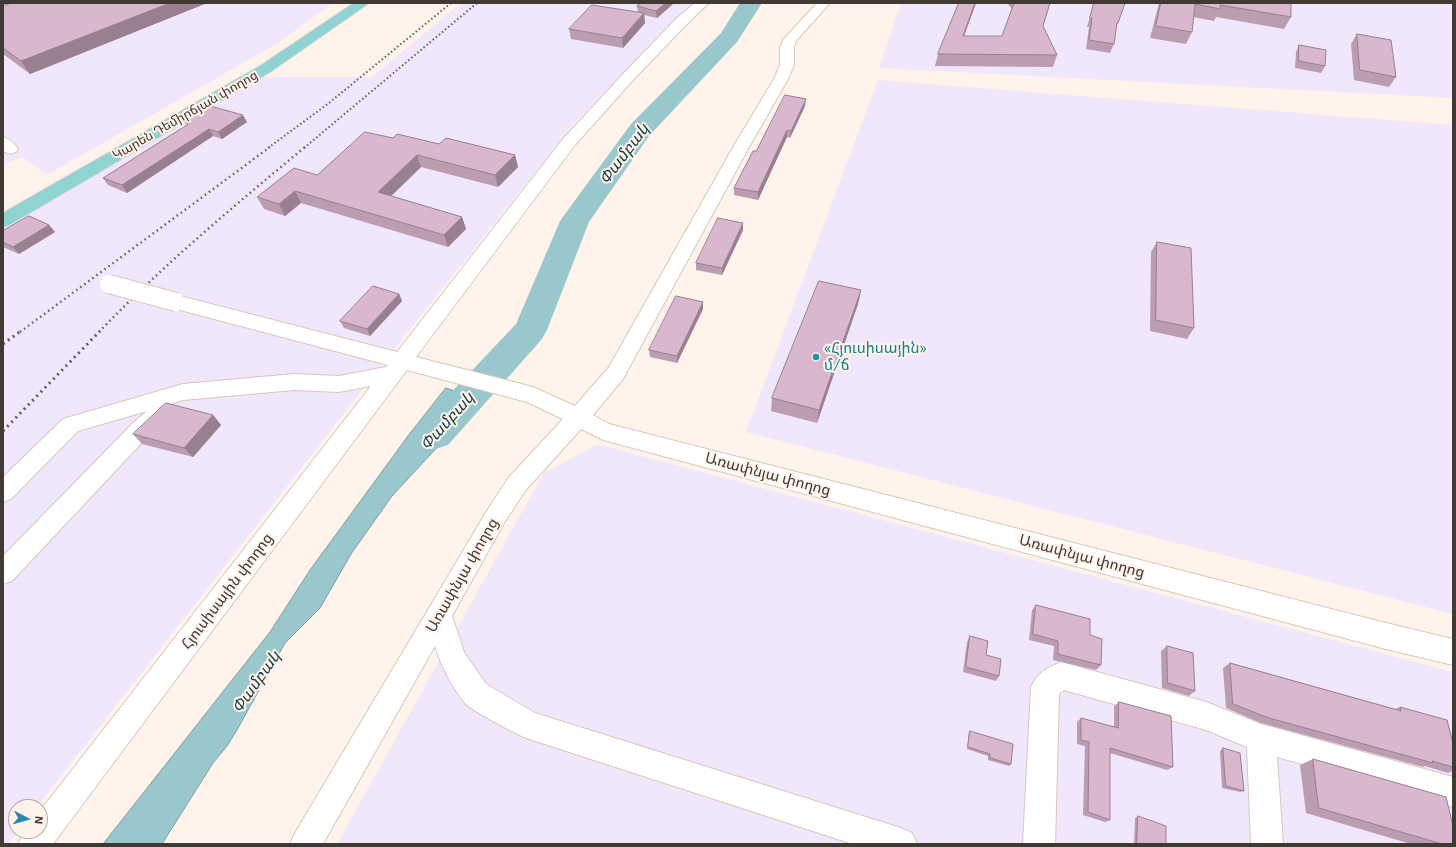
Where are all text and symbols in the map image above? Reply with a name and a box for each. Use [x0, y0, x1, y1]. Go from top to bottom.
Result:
street label: Կարեն Դեմիրճյան փողոց [110, 67, 260, 163]
water label: Փամբակ [595, 120, 653, 188]
place label: «Հյուսիսային» մ/ճ [824, 339, 927, 374]
marker: «Հյուսիսային» մ/ճ [811, 352, 821, 362]
water label: Փամբակ [416, 388, 478, 454]
street label: Առափնյա փողոց [703, 449, 833, 499]
street label: Առափնյա փողոց [422, 515, 502, 635]
street label: Հյուսիսային փողոց [177, 529, 277, 653]
street label: Առափնյա փողոց [1017, 531, 1147, 581]
water label: Փամբակ [228, 647, 284, 717]
north arrow [8, 799, 48, 839]
text: N [33, 816, 46, 825]

